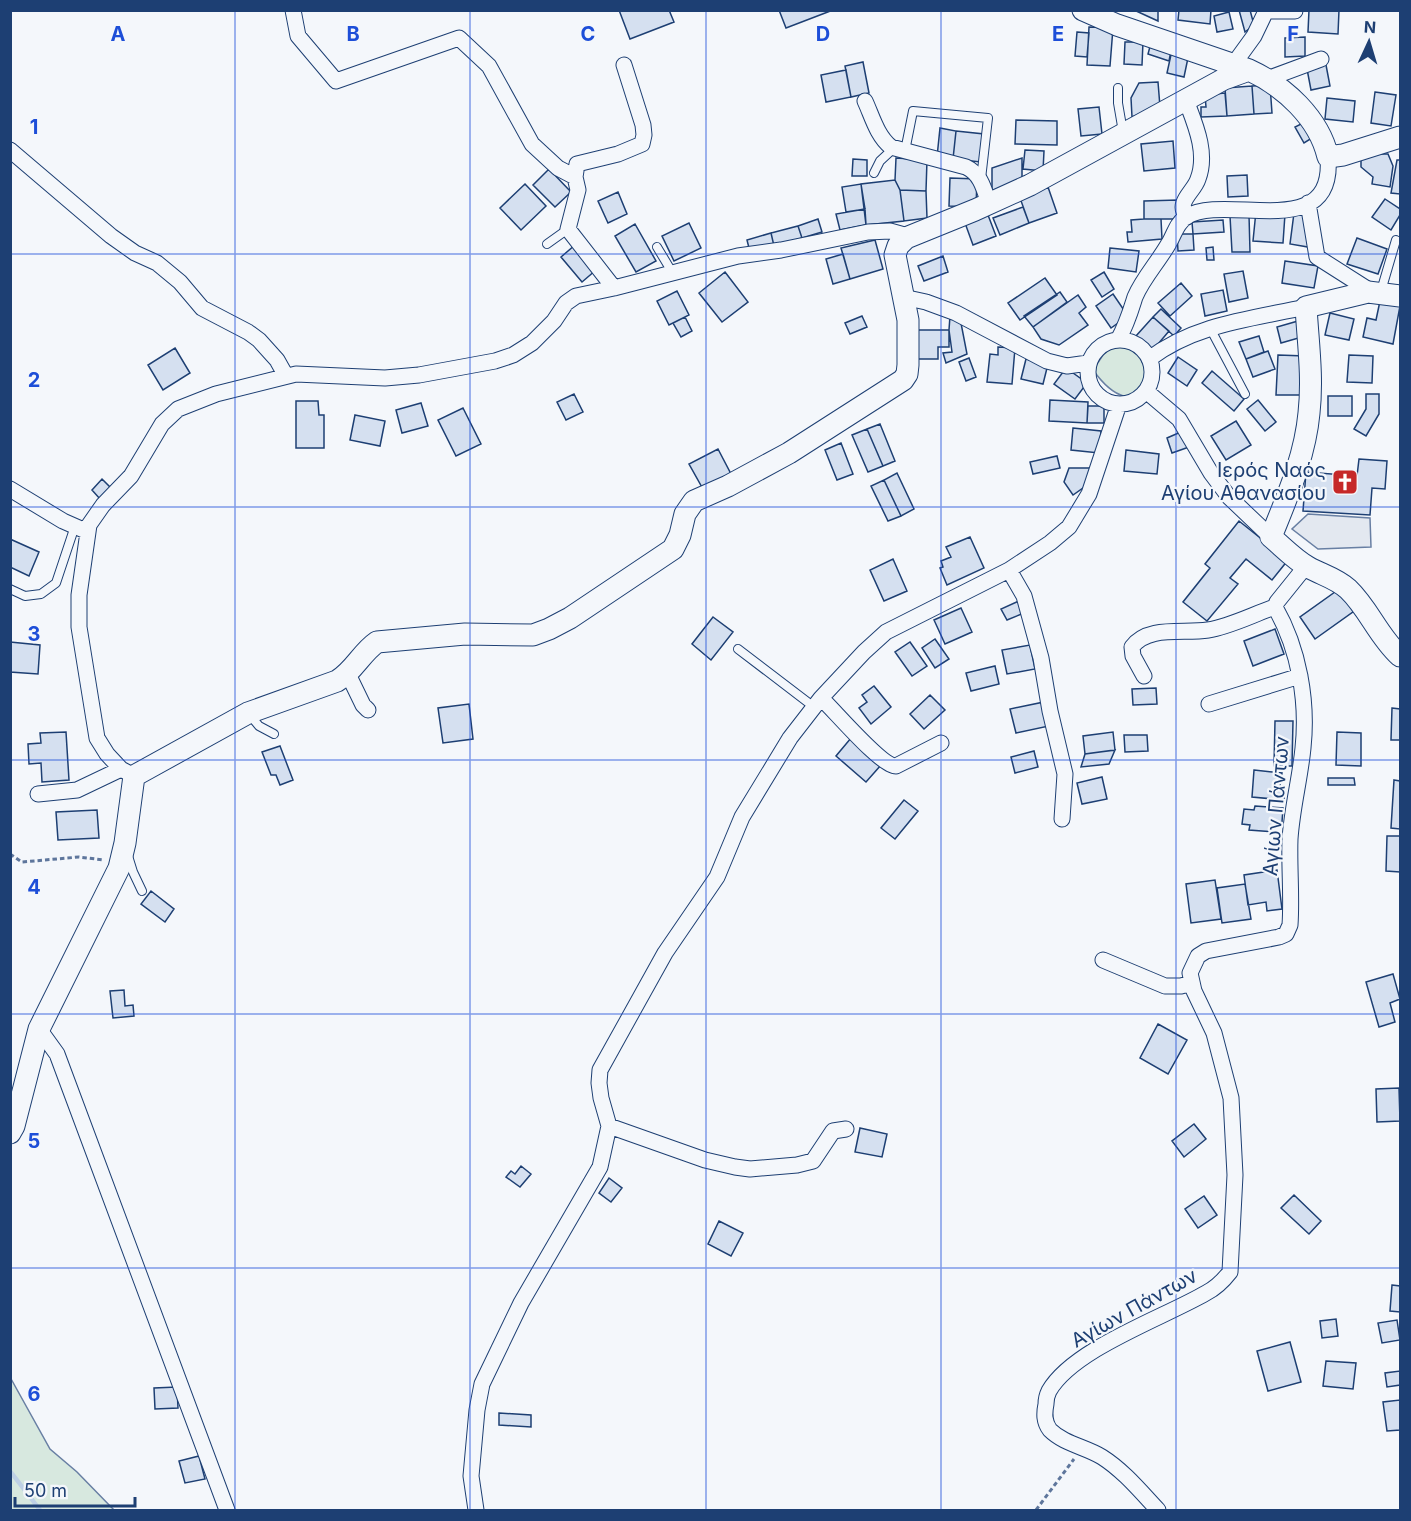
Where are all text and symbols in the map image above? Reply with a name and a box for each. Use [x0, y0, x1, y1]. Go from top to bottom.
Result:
north arrow [1339, 12, 1399, 72]
text: N [1363, 17, 1377, 37]
text: A [111, 22, 126, 46]
text: B [346, 22, 360, 46]
text: C [581, 22, 595, 46]
text: D [816, 22, 830, 46]
text: E [1052, 22, 1064, 46]
text: F [1287, 22, 1299, 46]
text: 1 [30, 115, 38, 139]
text: 2 [28, 368, 40, 392]
place label: Ιερός Ναός Αγίου Αθανασίου [1161, 458, 1326, 505]
church icon: Ιερός Ναός Αγίου Αθανασίου [1330, 467, 1360, 497]
text: 3 [28, 622, 40, 646]
street label: Αγίων Πάντων [1258, 735, 1294, 877]
text: 4 [27, 875, 41, 899]
text: 5 [28, 1129, 40, 1153]
street label: Αγίων Πάντων [1067, 1263, 1201, 1353]
text: 6 [28, 1382, 41, 1406]
scale bar [15, 1470, 135, 1508]
text: 50 m [24, 1480, 67, 1501]

